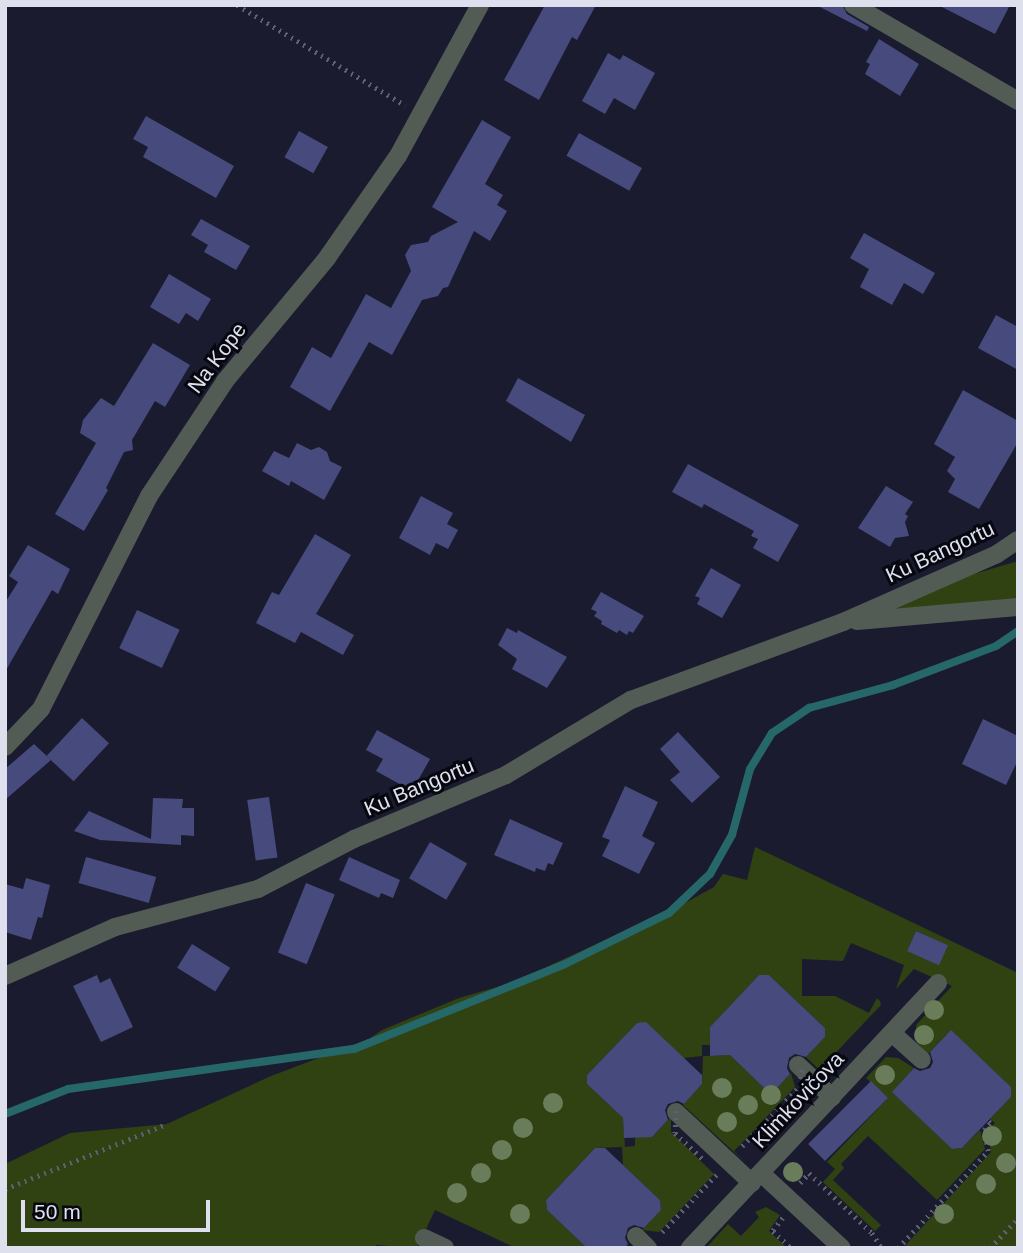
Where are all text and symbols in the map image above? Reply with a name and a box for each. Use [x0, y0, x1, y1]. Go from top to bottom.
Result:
street label: Na Kope [182, 318, 252, 398]
street label: Ku Bangortu [882, 516, 998, 588]
street label: Ku Bangortu [360, 753, 478, 821]
street label: Klimkovičova [747, 1047, 849, 1153]
scale bar [24, 1186, 214, 1230]
text: 50 m [34, 1200, 81, 1223]

